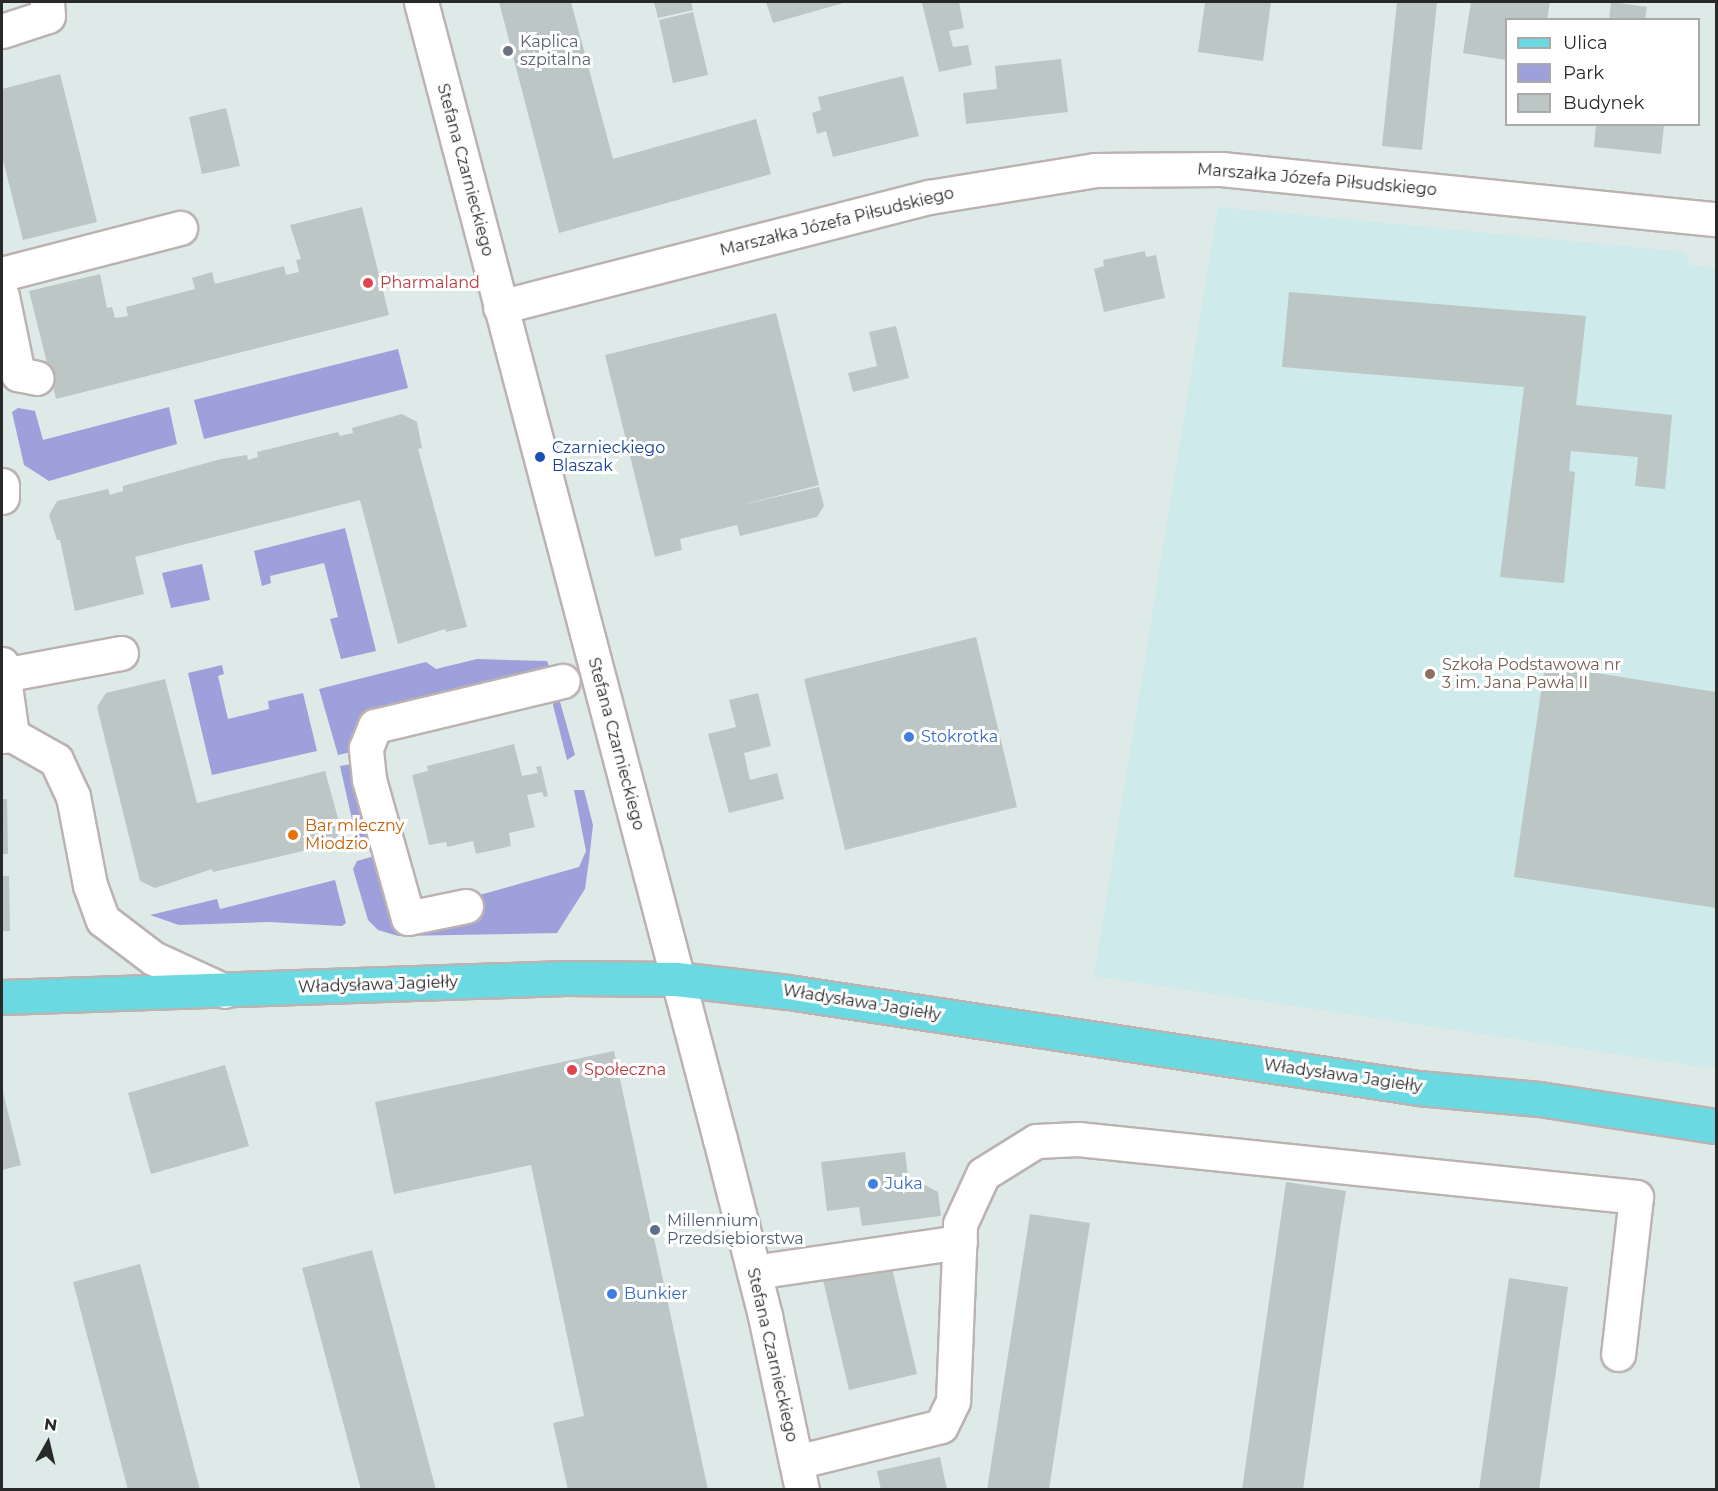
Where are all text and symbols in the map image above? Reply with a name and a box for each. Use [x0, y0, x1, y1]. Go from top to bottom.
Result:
legend [1505, 18, 1700, 126]
place label: Kaplica szpitalna [520, 32, 591, 70]
text: Ulica [1563, 32, 1608, 54]
marker: Kaplica szpitalna [501, 44, 515, 58]
text: Park [1563, 62, 1604, 84]
street label: Stefana Czarnieckiego [433, 82, 497, 258]
text: Budynek [1563, 92, 1644, 114]
street label: Marszałka Józefa Piłsudskiego [1196, 160, 1438, 200]
street label: Marszałka Józefa Piłsudskiego [718, 184, 956, 260]
place label: Pharmaland [380, 273, 480, 293]
marker: Pharmaland [361, 276, 375, 290]
place label: Czarnieckiego Blaszak [552, 438, 665, 476]
marker: Czarnieckiego Blaszak [533, 450, 547, 464]
place label: Szkoła Podstawowa nr 3 im. Jana Pawła II [1442, 655, 1621, 693]
street label: Stefana Czarnieckiego [584, 656, 648, 832]
marker: Szkoła Podstawowa nr 3 im. Jana Pawła II [1423, 667, 1437, 681]
place label: Stokrotka [921, 727, 998, 747]
marker: Stokrotka [902, 730, 916, 744]
place label: Bar mleczny Miodzio [305, 816, 404, 854]
marker: Bar mleczny Miodzio [286, 828, 300, 842]
street label: Władysława Jagiełły [298, 973, 458, 997]
street label: Władysława Jagiełły [781, 981, 943, 1025]
street label: Władysława Jagiełły [1262, 1055, 1424, 1097]
place label: Społeczna [584, 1060, 666, 1080]
marker: Społeczna [565, 1063, 579, 1077]
place label: Juka [885, 1174, 923, 1194]
marker: Juka [866, 1177, 880, 1191]
place label: Millennium Przedsiębiorstwa [667, 1211, 804, 1249]
marker: Millennium Przedsiębiorstwa [648, 1223, 662, 1237]
street label: Stefana Czarnieckiego [743, 1266, 801, 1444]
place label: Bunkier [624, 1284, 688, 1304]
marker: Bunkier [605, 1287, 619, 1301]
north arrow [18, 1413, 78, 1473]
text: N [43, 1414, 58, 1435]

